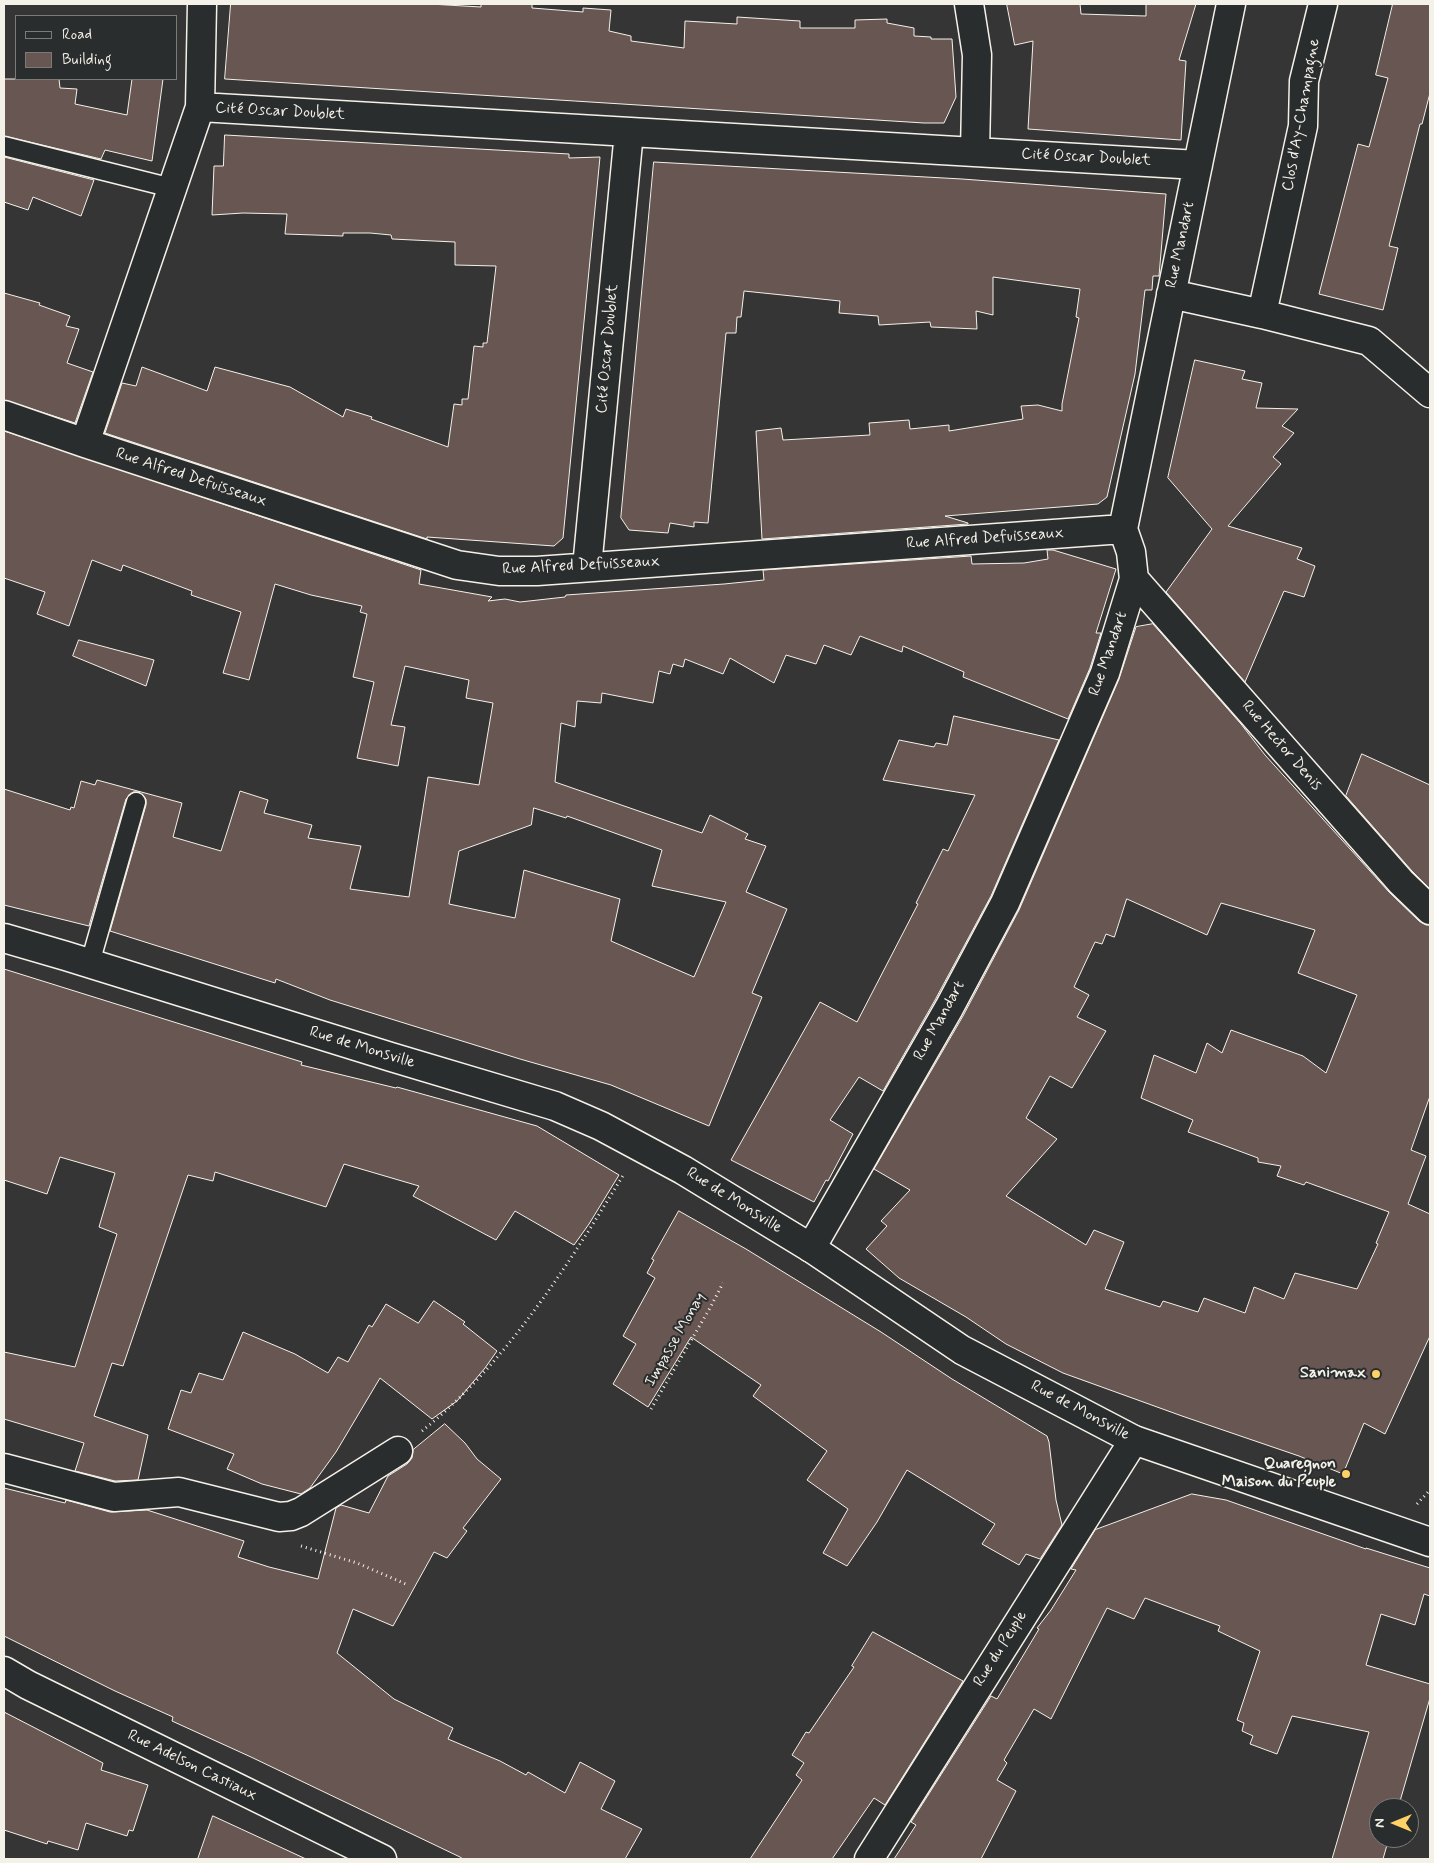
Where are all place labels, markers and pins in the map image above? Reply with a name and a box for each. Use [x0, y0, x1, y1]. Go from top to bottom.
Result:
place label: Sanimax [1300, 1364, 1366, 1384]
marker: Sanimax [1370, 1368, 1382, 1380]
place label: Quaregnon Maison du Peuple [1222, 1455, 1336, 1493]
marker: Quaregnon Maison du Peuple [1340, 1468, 1352, 1480]

